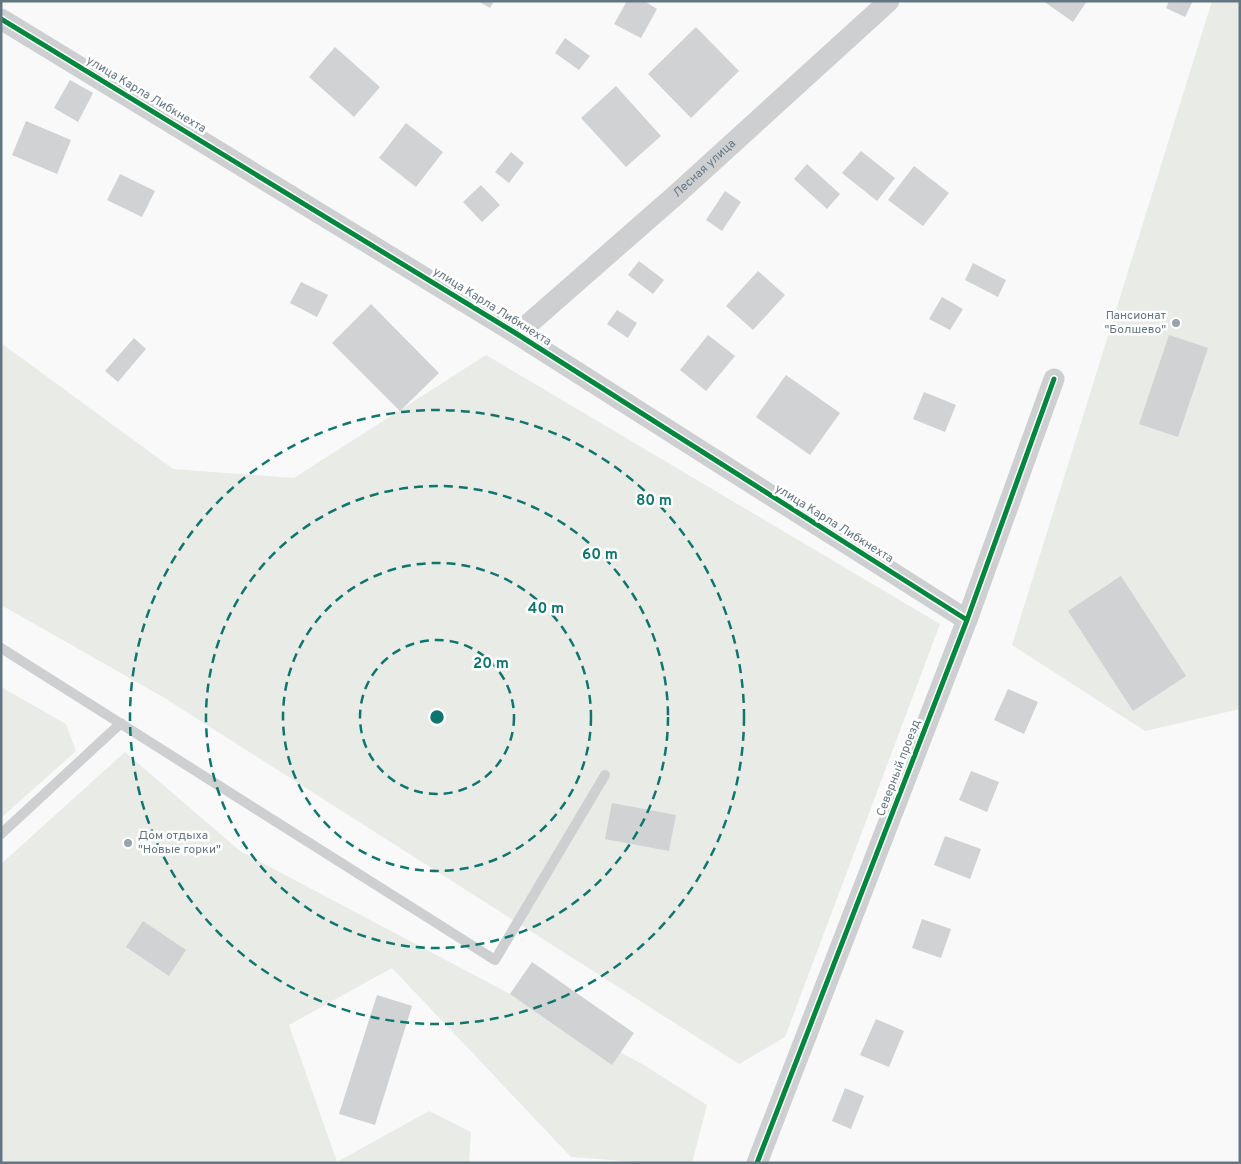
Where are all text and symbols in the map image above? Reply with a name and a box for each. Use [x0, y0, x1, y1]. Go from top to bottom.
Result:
street label: улица Карла Либкнехта [83, 53, 209, 137]
street label: Лесная улица [670, 136, 739, 201]
street label: улица Карла Либкнехта [430, 264, 554, 350]
place label: Пансионат "Болшево" [1104, 308, 1167, 338]
marker: Пансионат "Болшево" [1170, 317, 1182, 329]
street label: улица Карла Либкнехта [772, 481, 896, 567]
text: 80 m [636, 492, 672, 511]
text: 60 m [582, 546, 618, 565]
text: 40 m [528, 600, 564, 619]
text: 20 m [473, 655, 509, 674]
centre of rings [428, 708, 446, 726]
street label: Северный проезд [873, 717, 925, 819]
place label: Дом отдыха "Новые горки" [138, 828, 221, 858]
marker: Дом отдыха "Новые горки" [122, 837, 134, 849]

